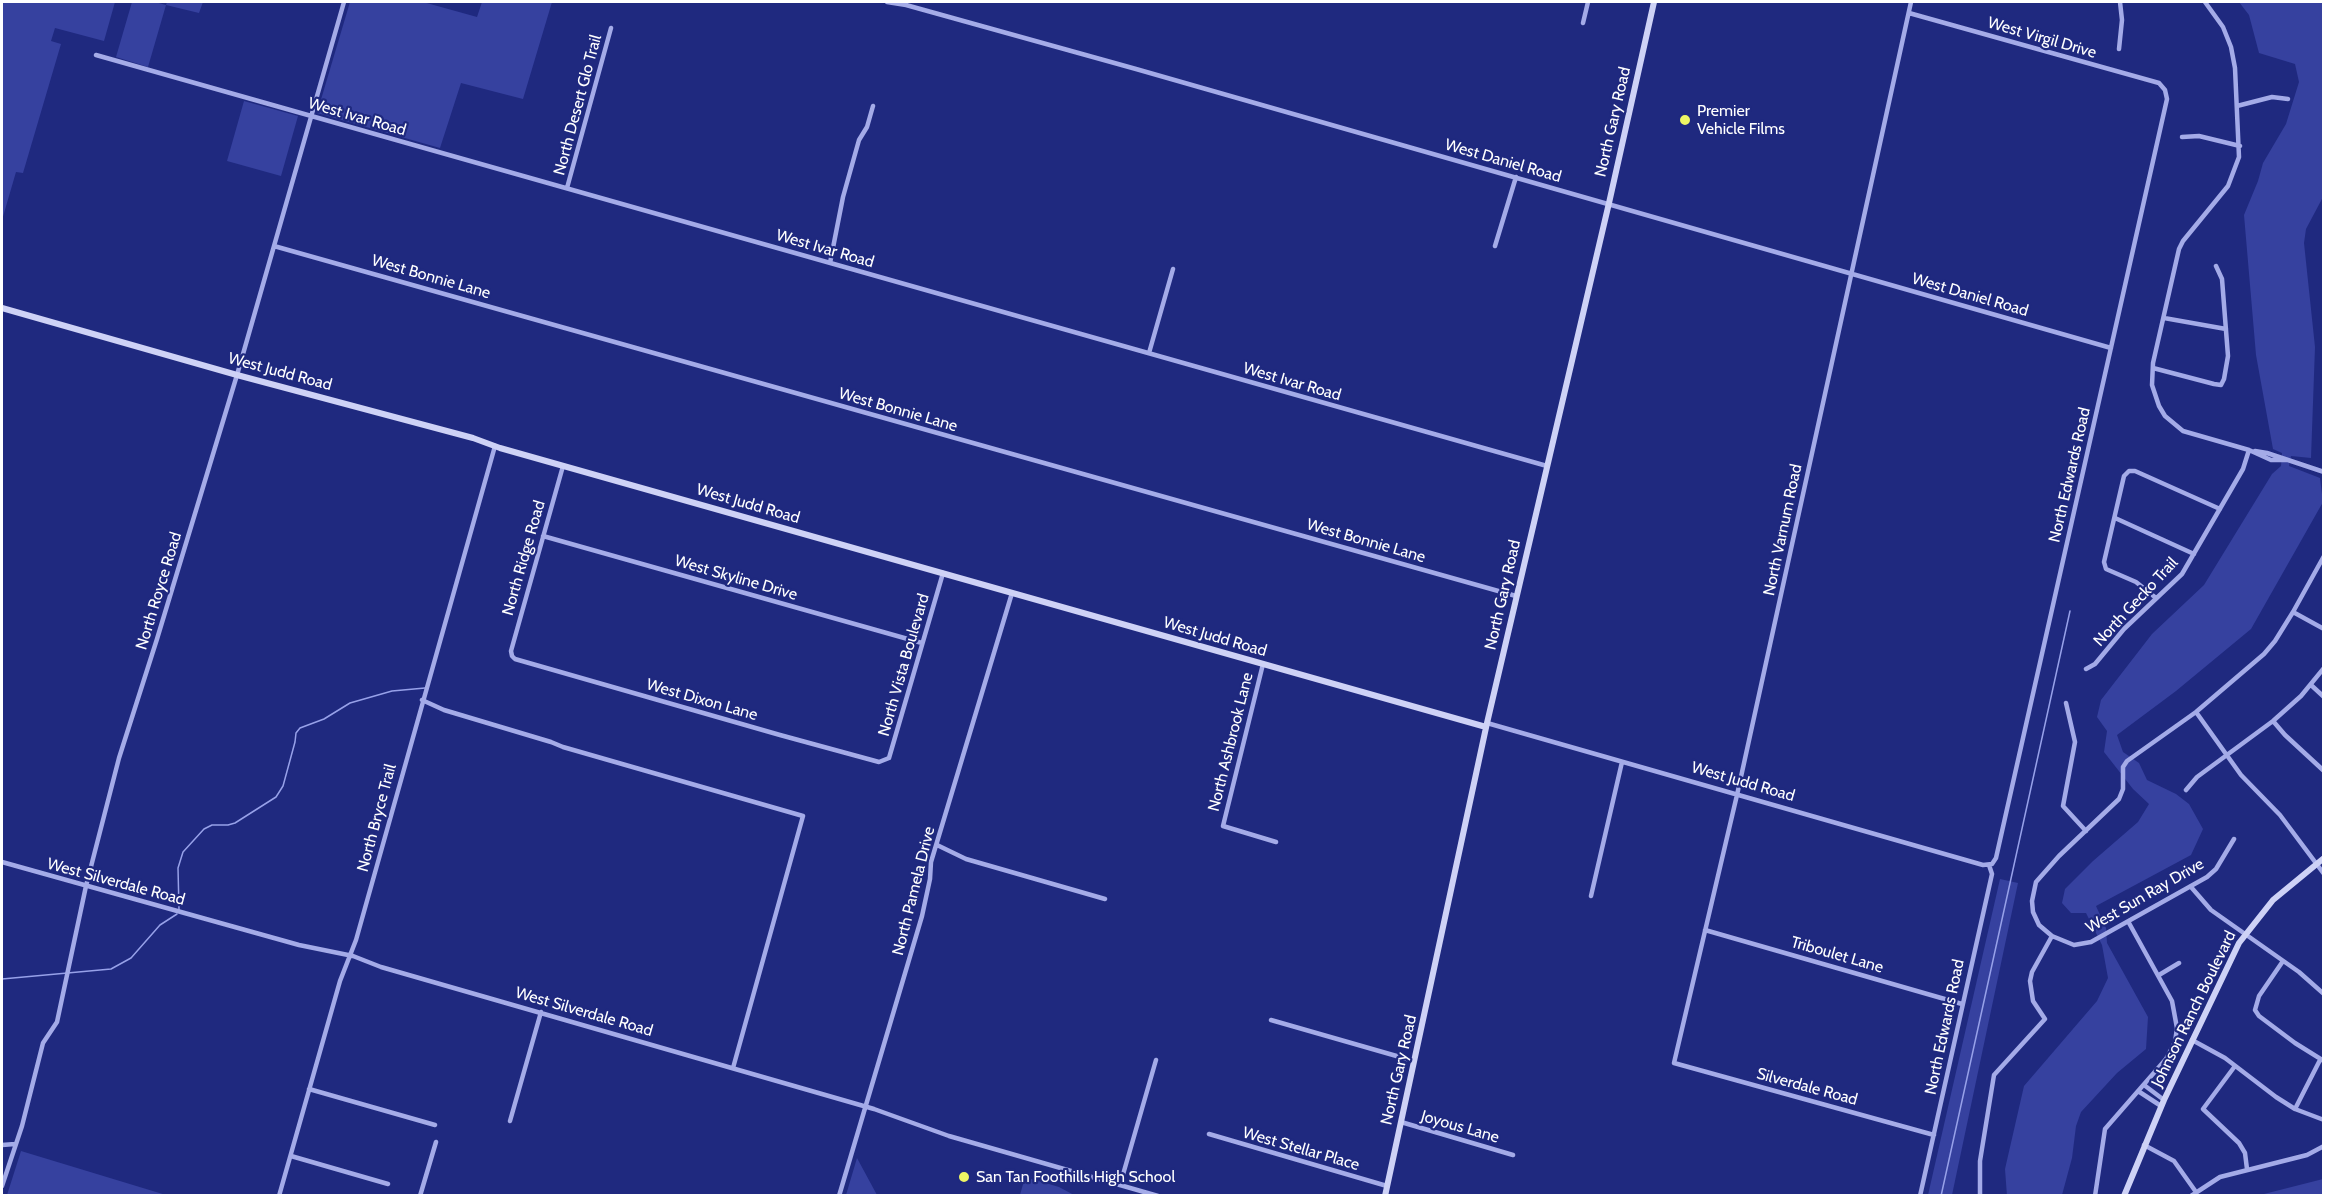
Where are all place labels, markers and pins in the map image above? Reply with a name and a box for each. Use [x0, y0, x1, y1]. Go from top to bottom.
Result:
place label: Premier Vehicle Films [1697, 101, 1785, 139]
marker: Premier Vehicle Films [1678, 113, 1692, 127]
place label: San Tan Foothills High School [976, 1167, 1175, 1187]
marker: San Tan Foothills High School [957, 1170, 971, 1184]

